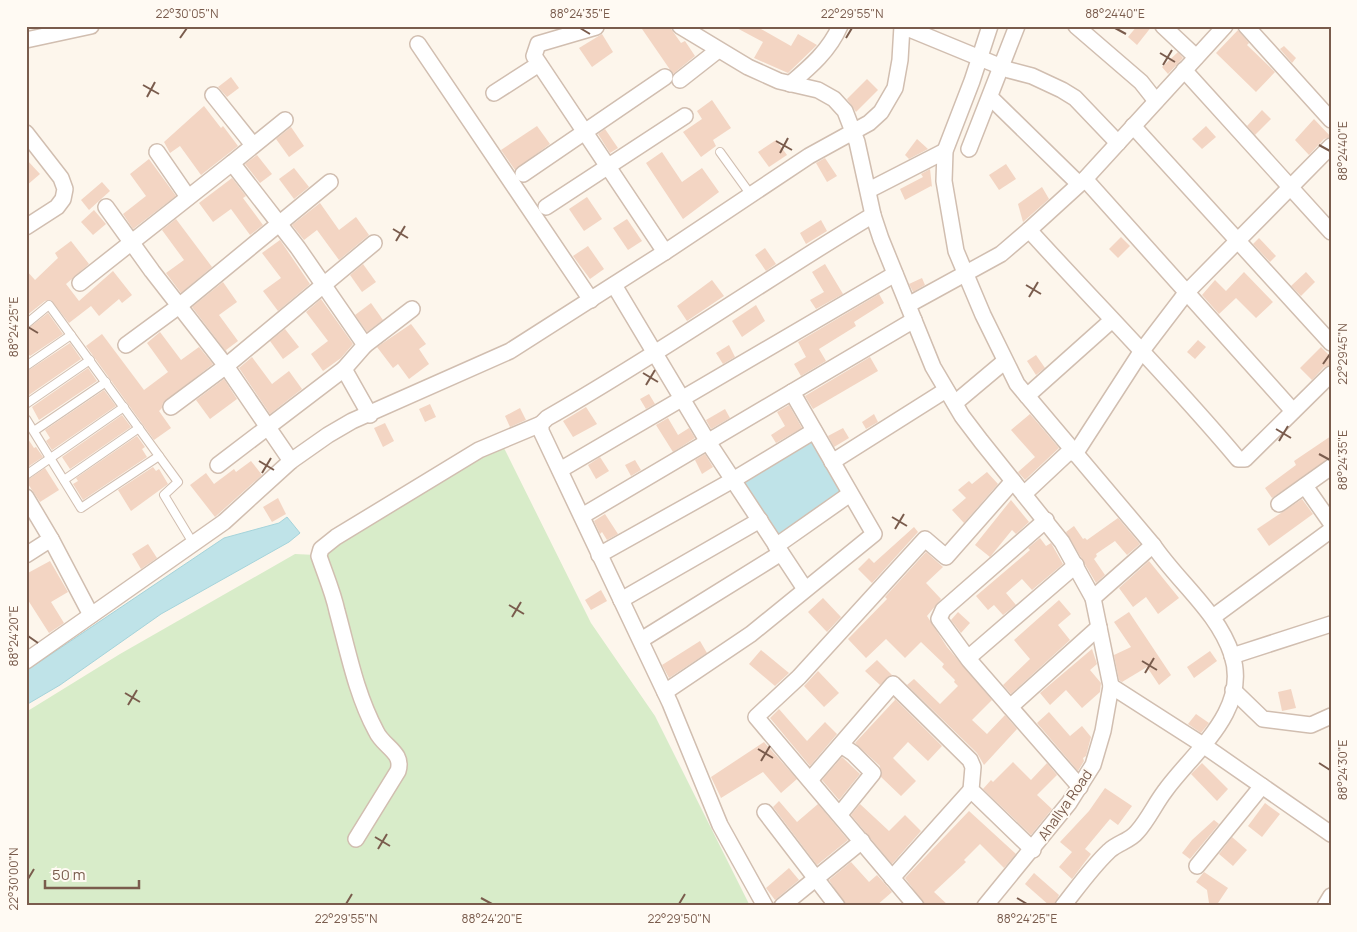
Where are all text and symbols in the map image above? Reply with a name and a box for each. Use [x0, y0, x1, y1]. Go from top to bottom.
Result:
text: 22°30'05"N [156, 5, 218, 22]
text: 88°24'35"E [550, 5, 610, 22]
text: 22°29'55"N [821, 5, 883, 22]
text: 88°24'40"E [1085, 5, 1145, 22]
text: 88°24'40"E [1334, 121, 1351, 181]
text: 88°24'25"E [5, 297, 22, 357]
text: 22°29'45"N [1334, 323, 1351, 385]
text: 88°24'35"E [1334, 430, 1351, 490]
text: 88°24'20"E [5, 605, 22, 666]
text: 88°24'30"E [1334, 739, 1351, 800]
street label: Ahallya Road [1033, 766, 1096, 844]
text: 22°30'00"N [5, 847, 22, 911]
scale bar [45, 857, 139, 889]
text: 50 m [52, 864, 86, 885]
text: 22°29'55"N [315, 910, 377, 927]
text: 88°24'20"E [462, 910, 523, 927]
text: 22°29'50"N [647, 910, 711, 927]
text: 88°24'25"E [997, 910, 1057, 927]

